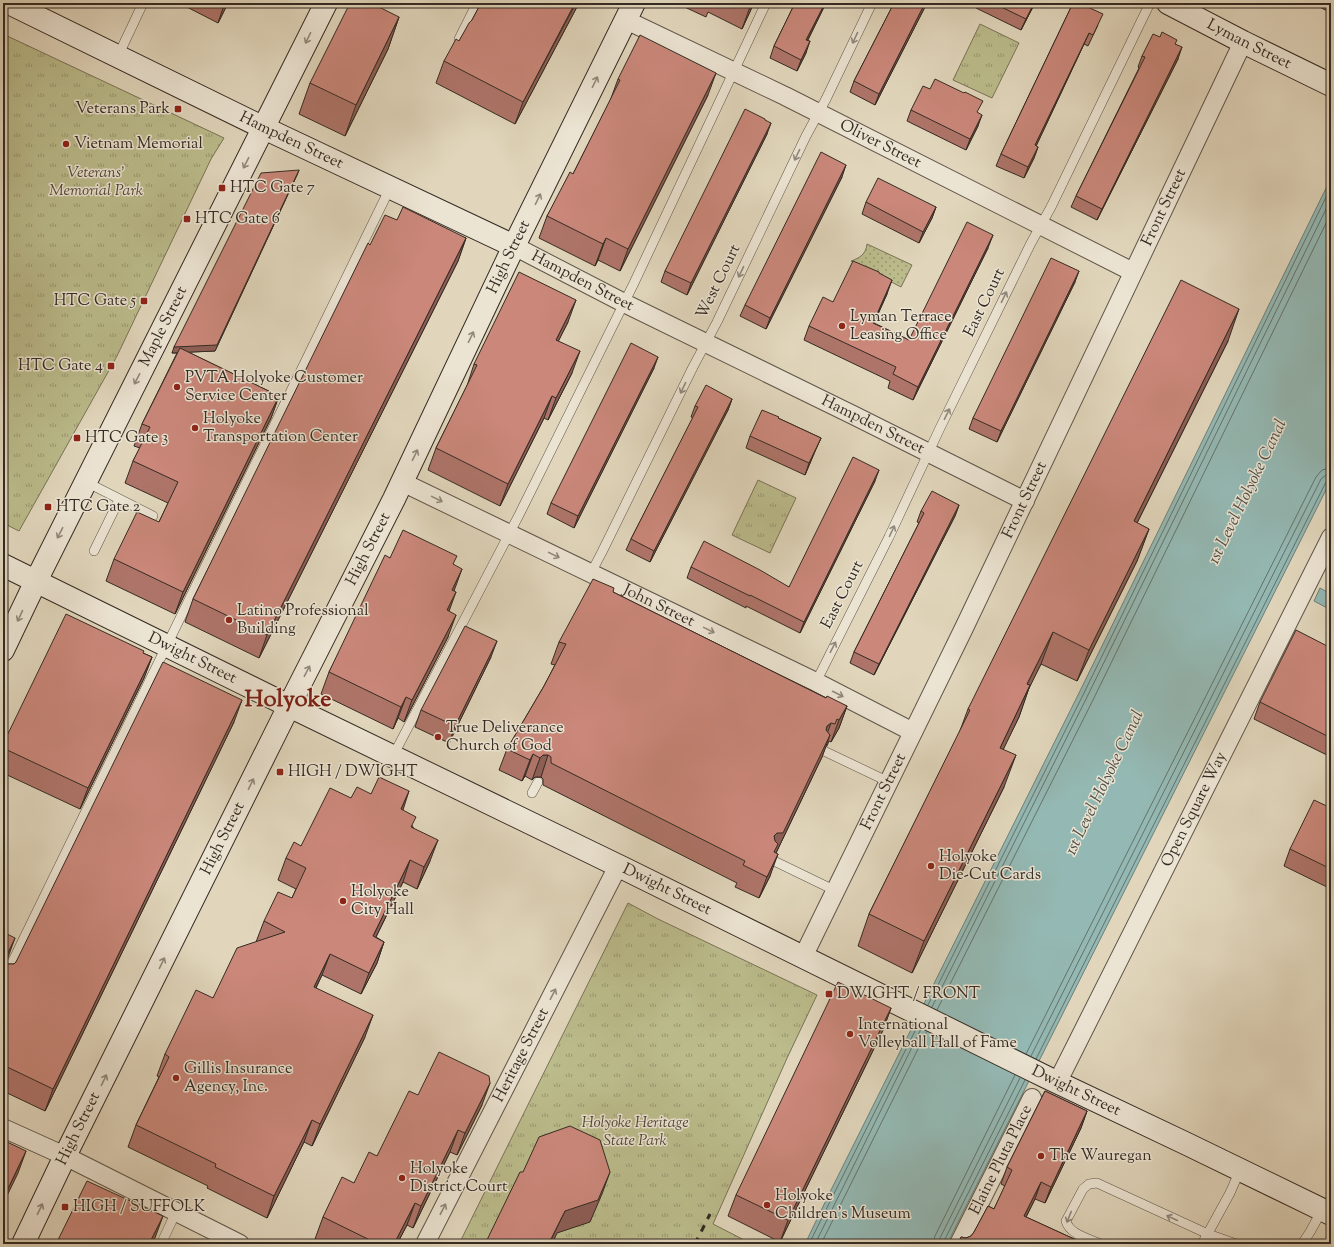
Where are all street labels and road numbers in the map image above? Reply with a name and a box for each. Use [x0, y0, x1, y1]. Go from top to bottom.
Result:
street label: Lyman Street [1203, 14, 1296, 76]
street label: Hampden Street [235, 106, 347, 175]
street label: Oliver Street [835, 114, 926, 175]
street label: Front Street [1136, 165, 1193, 250]
street label: High Street [481, 216, 537, 298]
street label: West Court [691, 240, 747, 323]
street label: Hampden Street [527, 245, 638, 318]
street label: East Court [958, 264, 1012, 341]
street label: Maple Street [134, 282, 194, 371]
street label: Hampden Street [817, 390, 929, 461]
street label: Front Street [997, 457, 1053, 542]
street label: High Street [340, 508, 397, 590]
street label: East Court [816, 556, 870, 633]
street label: John Street [618, 578, 699, 633]
street label: Dwight Street [144, 627, 241, 690]
street label: Open Square Way [1156, 748, 1233, 871]
street label: Front Street [855, 749, 913, 834]
street label: High Street [195, 798, 251, 879]
street label: Dwight Street [619, 858, 716, 922]
street label: Heritage Street [488, 1004, 555, 1106]
street label: Dwight Street [1027, 1060, 1125, 1123]
street label: High Street [51, 1088, 107, 1169]
street label: Elaine Pluta Place [964, 1101, 1038, 1219]

